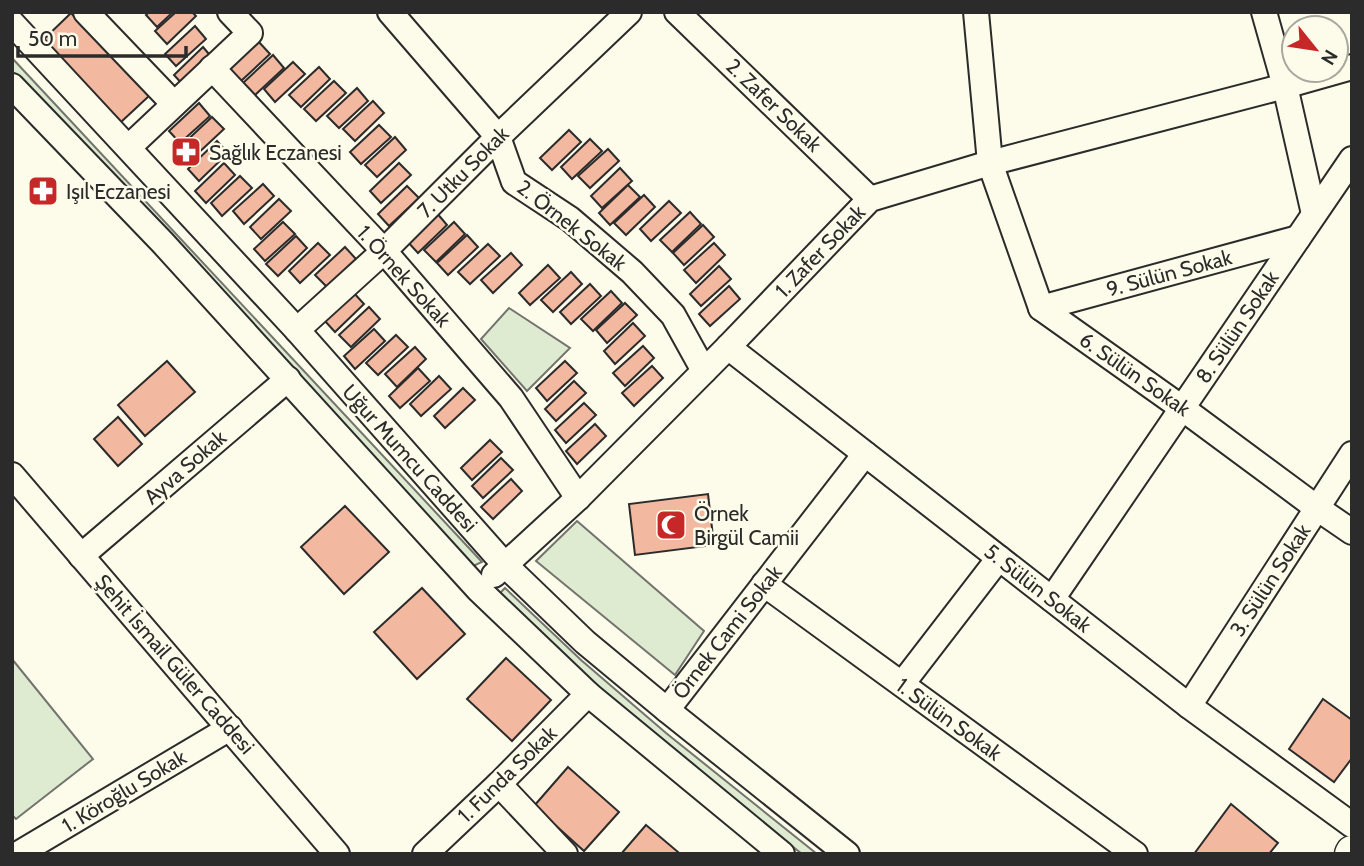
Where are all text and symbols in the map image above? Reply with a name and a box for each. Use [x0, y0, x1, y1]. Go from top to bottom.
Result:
scale bar [18, 14, 186, 58]
north arrow [1280, 14, 1350, 84]
text: 50 m [28, 26, 77, 51]
text: N [1316, 46, 1343, 69]
street label: 2. Zafer Sokak [721, 53, 827, 157]
street label: 7. Utku Sokak [412, 121, 514, 223]
pharmacy icon: Sağlık Eczanesi [169, 135, 203, 169]
place label: Sağlık Eczanesi [209, 140, 342, 165]
pharmacy icon: Işıl Eczanesi [26, 174, 60, 208]
street label: 2. Örnek Sokak [512, 175, 632, 276]
place label: Işıl Eczanesi [66, 179, 171, 204]
street label: 1. Zafer Sokak [770, 199, 871, 302]
street label: 1. Örnek Sokak [352, 220, 456, 332]
street label: 9. Sülün Sokak [1104, 244, 1235, 302]
street label: 8. Sülün Sokak [1190, 266, 1284, 388]
street label: 6. Sülün Sokak [1075, 327, 1196, 422]
street label: Uğur Mumcu Caddesi [337, 379, 483, 537]
street label: Ayva Sokak [139, 424, 232, 509]
place label: Örnek Birgül Camii [694, 501, 799, 550]
mosque icon: Örnek Birgül Camii [654, 508, 688, 542]
street label: 3. Sülün Sokak [1224, 519, 1316, 641]
street label: 5. Sülün Sokak [980, 539, 1097, 638]
street label: Örnek Cami Sokak [667, 560, 787, 704]
street label: Şehit İsmail Güler Caddesi [90, 569, 260, 759]
street label: 1. Sülün Sokak [891, 672, 1007, 766]
street label: 1. Funda Sokak [452, 720, 562, 827]
street label: 1. Köroğlu Sokak [57, 744, 191, 838]

